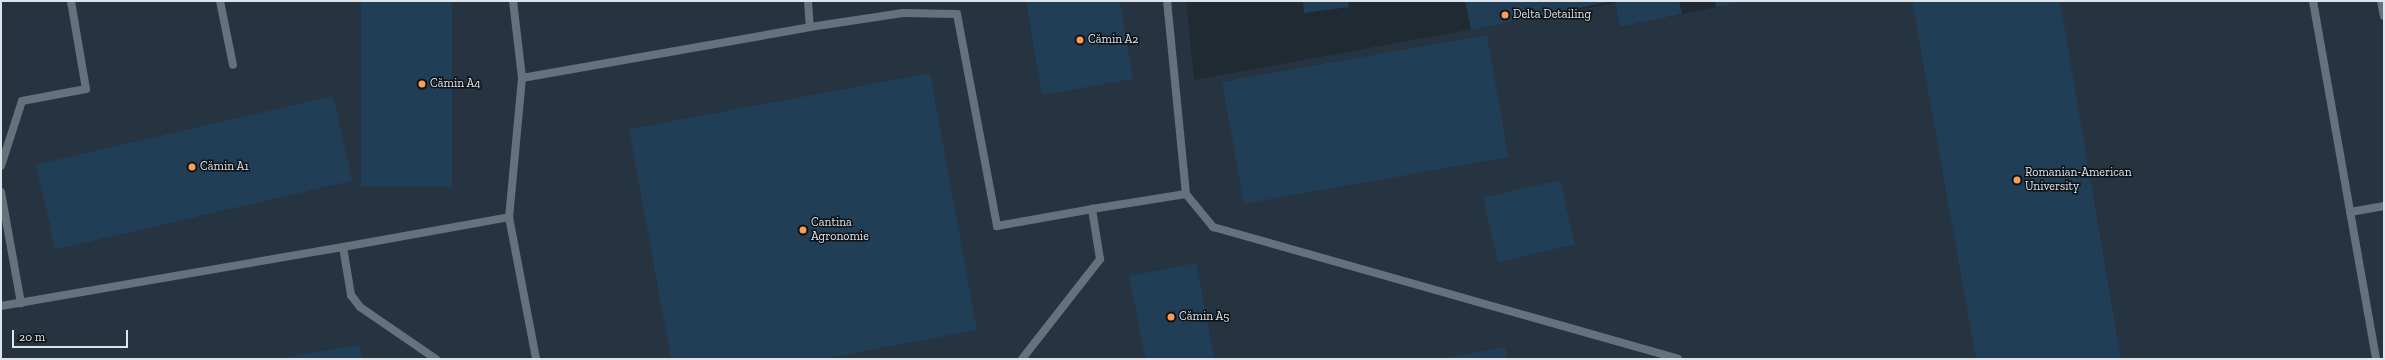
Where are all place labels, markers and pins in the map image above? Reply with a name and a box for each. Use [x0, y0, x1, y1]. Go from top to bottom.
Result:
place label: Delta Detailing [1513, 8, 1591, 22]
marker: Delta Detailing [1500, 10, 1510, 20]
place label: Cămin A2 [1088, 33, 1139, 47]
marker: Cămin A2 [1075, 35, 1085, 45]
place label: Cămin A4 [430, 77, 481, 91]
marker: Cămin A4 [417, 79, 427, 89]
place label: Cămin A1 [200, 160, 249, 174]
marker: Cămin A1 [187, 162, 197, 172]
place label: Romanian-American University [2025, 166, 2132, 194]
marker: Romanian-American University [2012, 175, 2022, 185]
place label: Cantina Agronomie [811, 216, 869, 244]
marker: Cantina Agronomie [798, 225, 808, 235]
place label: Cămin A5 [1179, 310, 1230, 324]
marker: Cămin A5 [1166, 312, 1176, 322]

